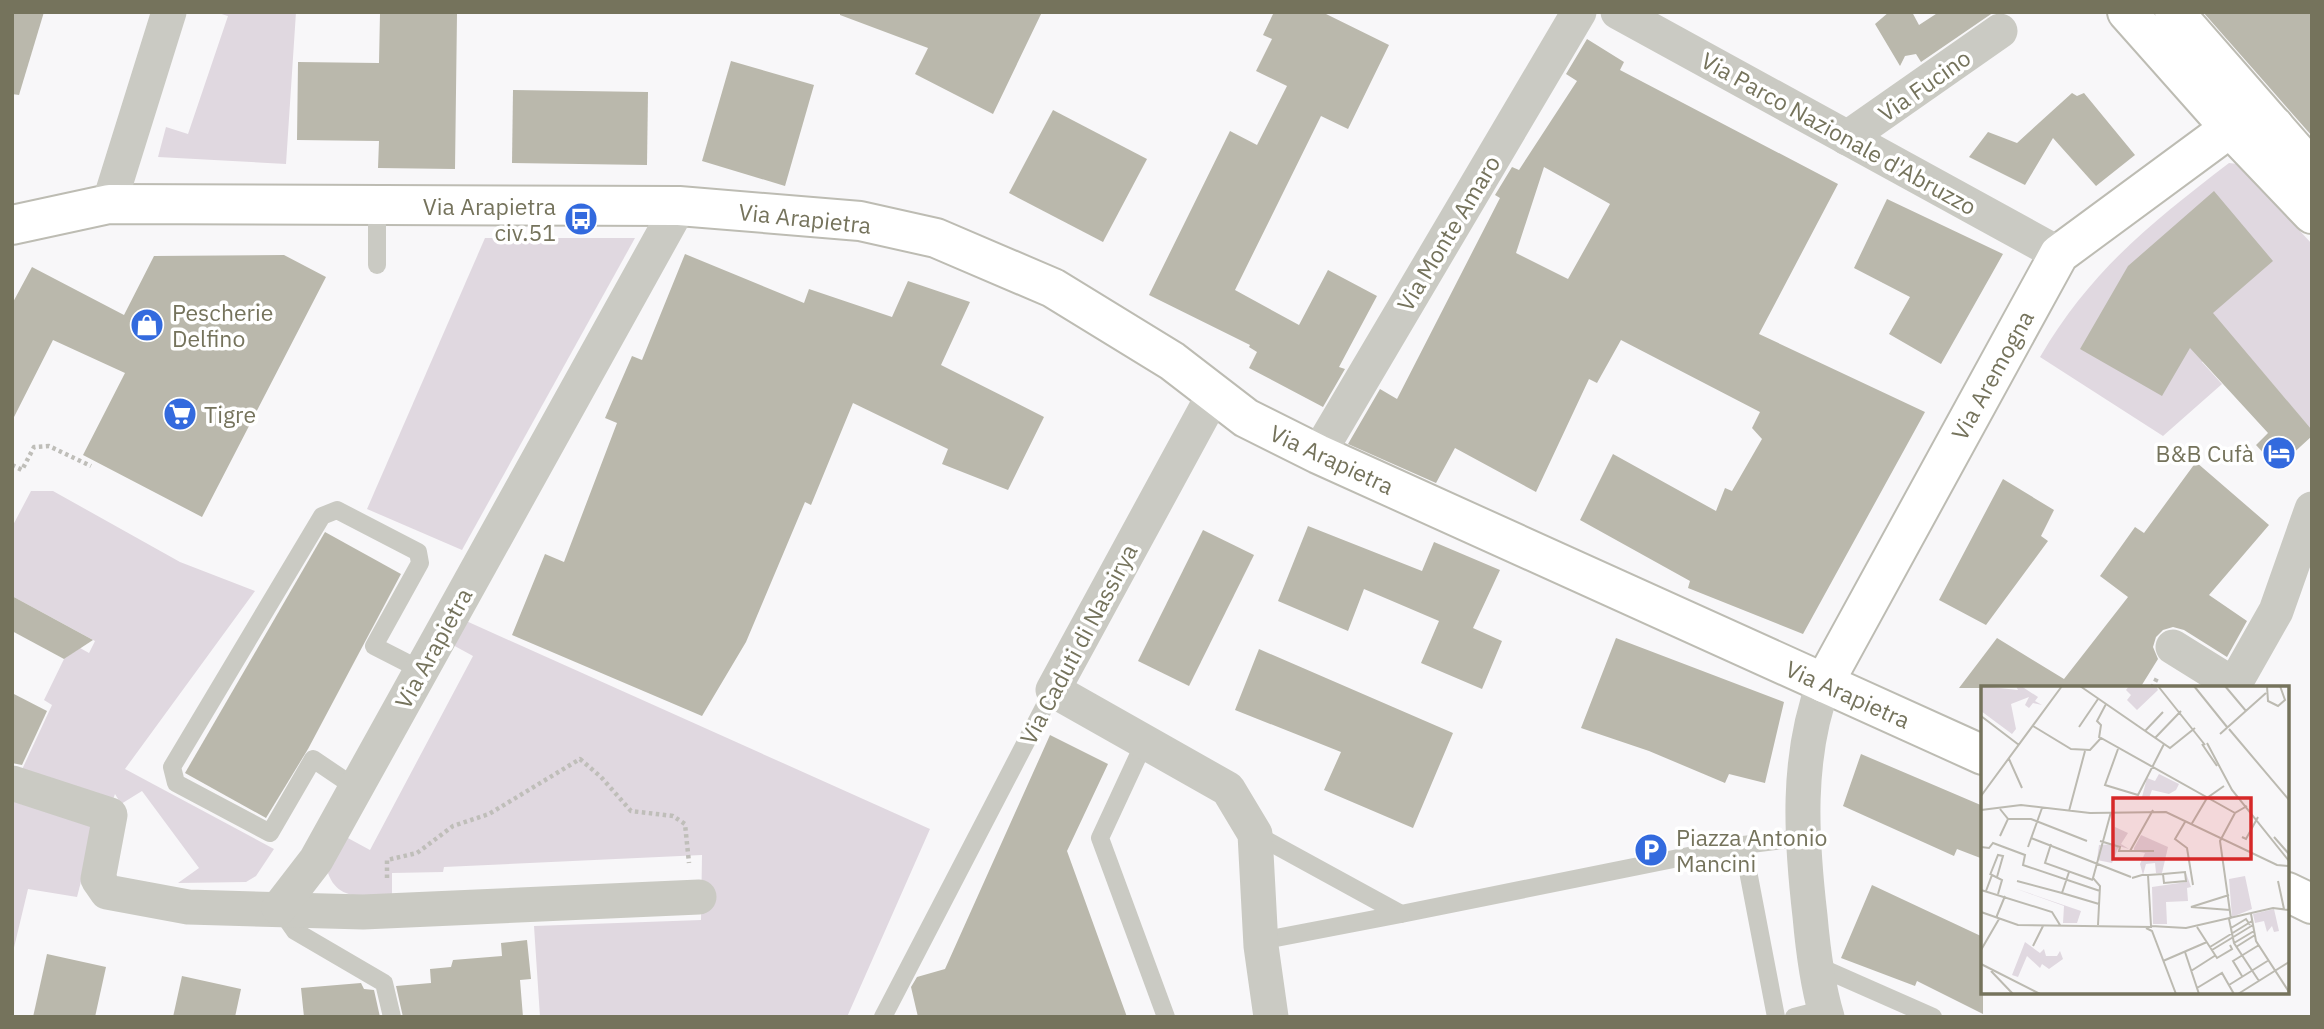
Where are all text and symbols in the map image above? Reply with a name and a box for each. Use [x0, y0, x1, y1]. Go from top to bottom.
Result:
street label: Via Fucino [1872, 42, 1976, 128]
street label: Via Parco Nazionale d'Abruzzo [1696, 45, 1982, 221]
street label: Via Monte Amaro [1390, 150, 1506, 316]
place label: Via Arapietra civ.51 [423, 191, 556, 247]
street label: Via Arapietra [737, 196, 873, 240]
bus stop icon: Via Arapietra civ.51 [562, 200, 600, 238]
place label: Pescherie Delfino [172, 297, 273, 353]
street label: Via Aremogna [1944, 305, 2040, 445]
shop icon: Pescherie Delfino [128, 306, 166, 344]
supermarket icon: Tigre [161, 395, 199, 433]
place label: Tigre [204, 399, 256, 429]
street label: Via Arapietra [1265, 417, 1399, 501]
hotel icon: B&B Cufà [2260, 434, 2298, 472]
place label: B&B Cufà [2155, 438, 2254, 468]
street label: Via Caduti di Nassirya [1012, 539, 1144, 749]
street label: Via Arapietra [388, 582, 478, 714]
street label: Via Arapietra [1781, 653, 1915, 735]
inset map [1981, 686, 2289, 994]
place label: Piazza Antonio Mancini [1676, 822, 1827, 878]
parking icon: Piazza Antonio Mancini [1632, 831, 1670, 869]

